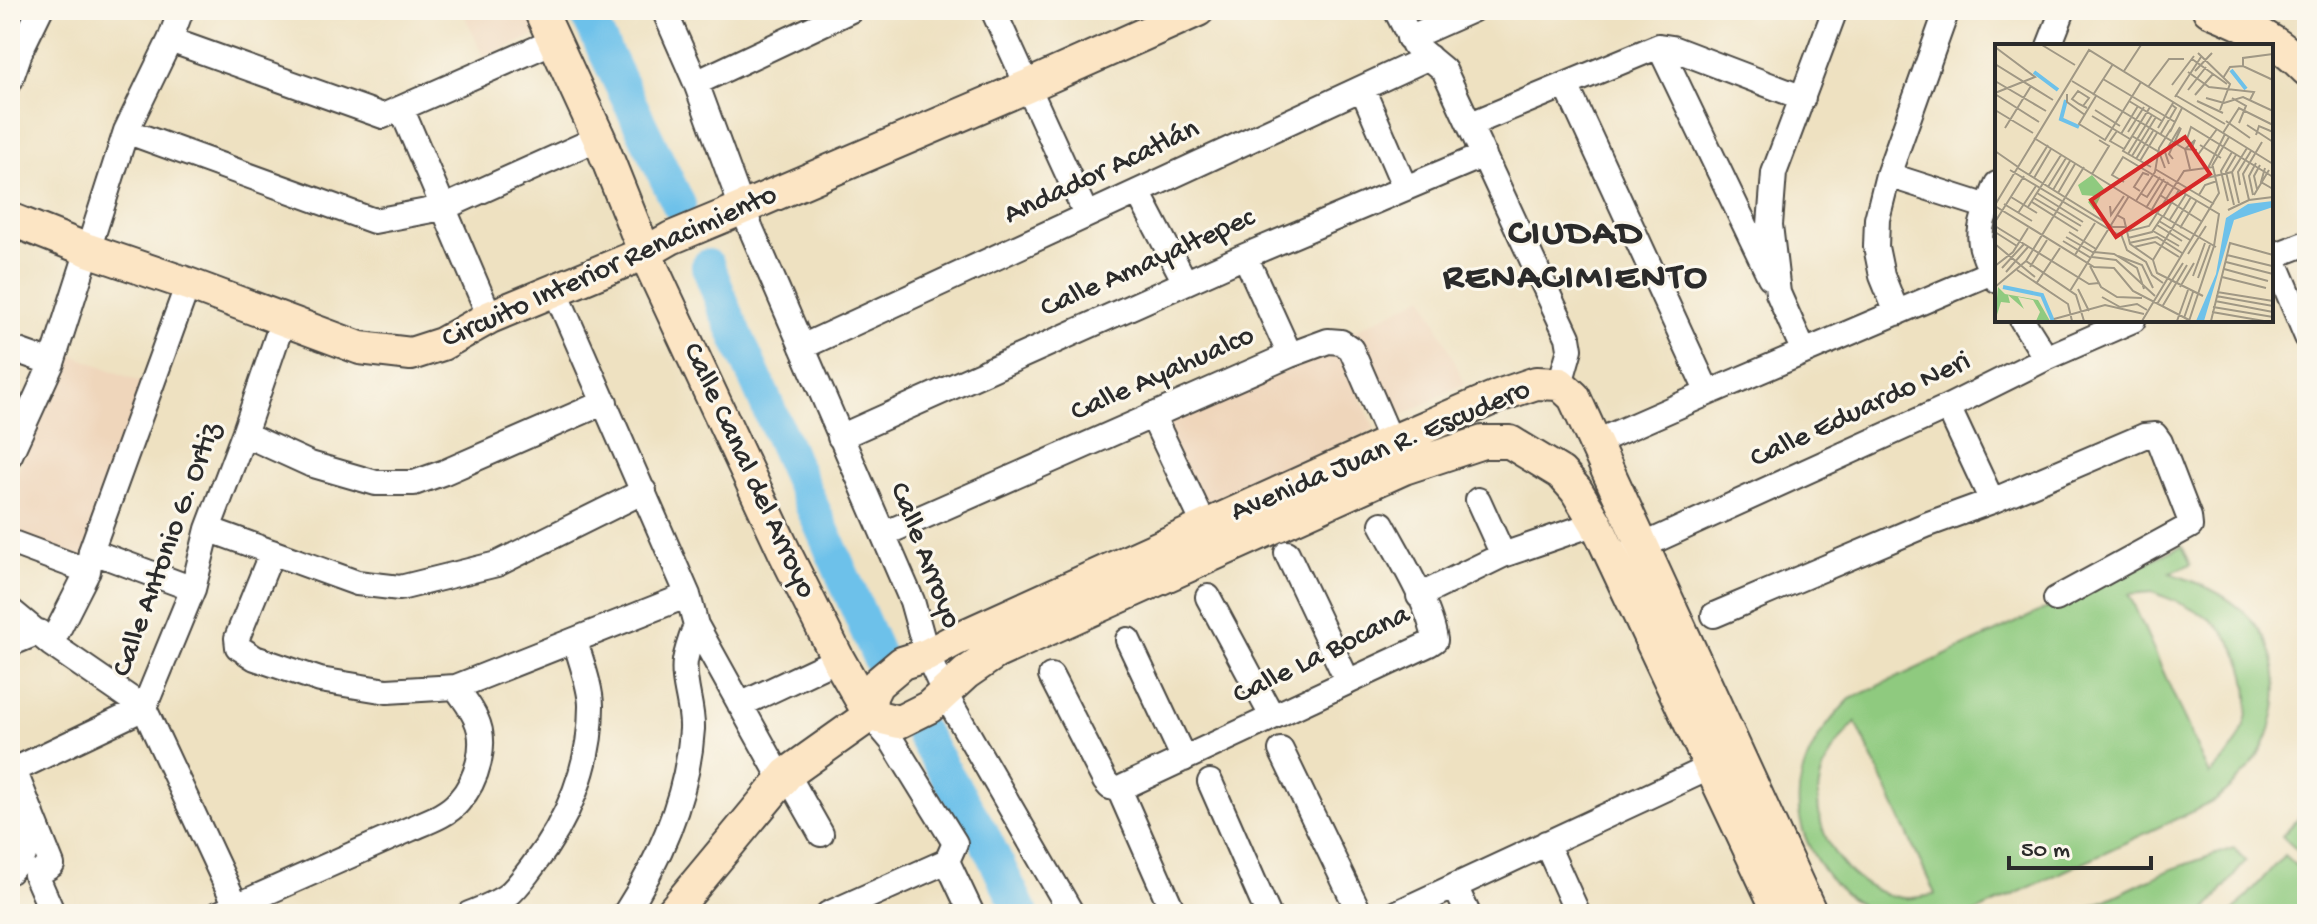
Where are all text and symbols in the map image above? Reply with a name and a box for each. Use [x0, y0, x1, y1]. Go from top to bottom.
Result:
inset map [1995, 44, 2273, 322]
street label: Andador Acatlán [999, 112, 1205, 234]
street label: Circuito Interior Renacimiento [437, 178, 783, 358]
street label: Calle Amayaltepec [1036, 200, 1262, 327]
district label: CIUDAD RENACIMIENTO [1443, 213, 1709, 301]
street label: Calle Ayahualco [1066, 319, 1260, 431]
street label: Calle Canal del Arroyo [673, 338, 823, 604]
street label: Calle Eduardo Neri [1745, 345, 1977, 477]
street label: Avenida Juan R. Escudero [1226, 373, 1536, 531]
street label: Calle Antonio G. Ortiz [106, 417, 231, 682]
street label: Calle Arroyo [880, 478, 968, 634]
street label: Calle La Bocana [1228, 598, 1417, 714]
scale bar [2009, 820, 2151, 870]
text: 50 m [2021, 837, 2070, 866]

